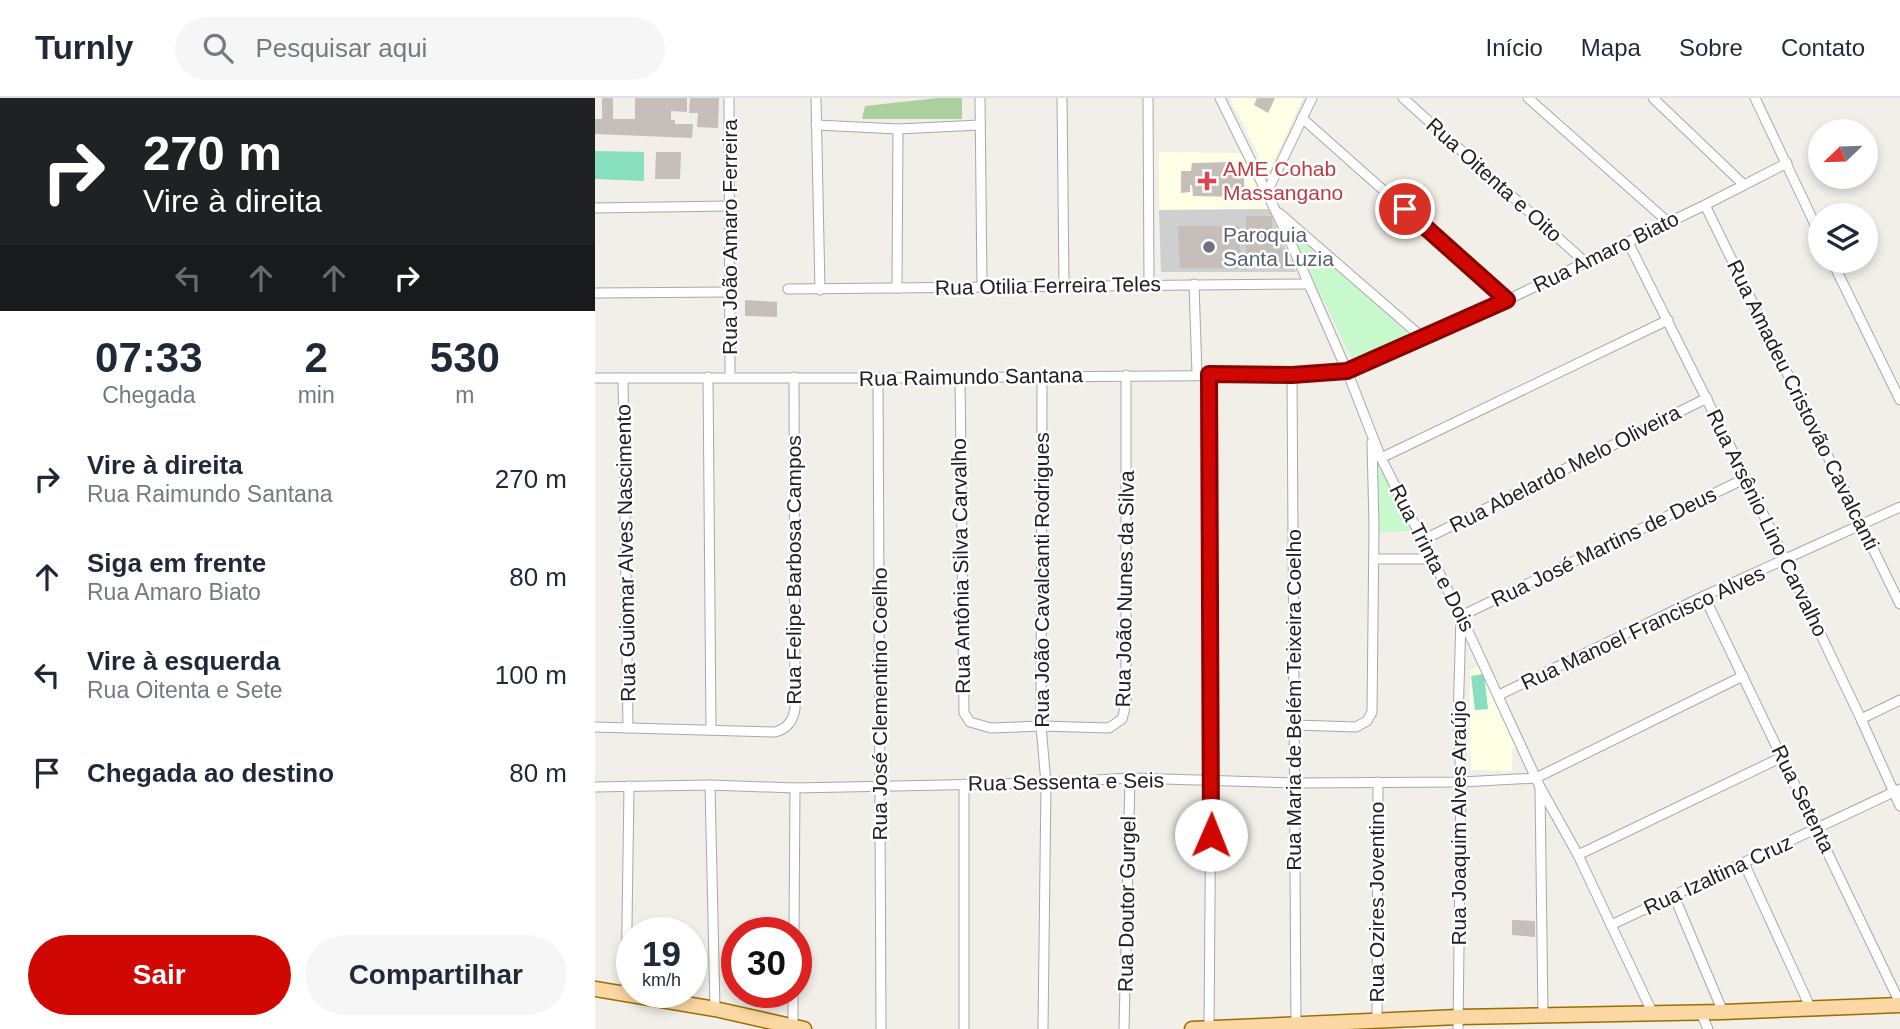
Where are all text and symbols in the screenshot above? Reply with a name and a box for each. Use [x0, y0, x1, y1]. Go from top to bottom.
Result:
search box [175, 17, 665, 80]
text: Turnly [35, 29, 133, 66]
icon: search [199, 29, 237, 67]
text: Pesquisar aqui [255, 33, 427, 63]
text: Início [1485, 34, 1543, 61]
text: Mapa [1581, 34, 1641, 61]
text: Sobre [1679, 34, 1743, 61]
text: Contato [1781, 34, 1865, 61]
street label: Rua Oitenta e Oito [1422, 113, 1567, 246]
street label: Rua João Amaro Ferreira [718, 119, 741, 355]
north arrow [1808, 119, 1878, 189]
map controls [1808, 119, 1878, 273]
icon: right [28, 126, 119, 217]
text: 270 m [143, 126, 282, 180]
place label: AME Cohab Massangano [1223, 157, 1343, 204]
marker: AME Cohab Massangano [1197, 171, 1217, 191]
pin [1375, 179, 1435, 239]
text: Vire à direita [143, 183, 322, 219]
icon: arrive [1386, 190, 1424, 228]
button: layers [1808, 203, 1878, 273]
street label: Rua Amaro Biato [1529, 206, 1682, 297]
place label: Paroquia Santa Luzia [1223, 223, 1334, 270]
marker: Paroquia Santa Luzia [1201, 239, 1217, 255]
street label: Rua Amadeu Cristovão Cavalcanti [1723, 256, 1884, 554]
icon: left [169, 259, 207, 297]
icon: ahead [242, 259, 280, 297]
icon: ahead [315, 259, 353, 297]
icon: right [388, 259, 426, 297]
street label: Rua Otilia Ferreira Teles [935, 272, 1161, 299]
text: 07:33 [95, 334, 203, 381]
text: 2 [304, 334, 328, 381]
text: 530 [430, 334, 500, 381]
street label: Rua Raimundo Santana [859, 363, 1084, 390]
text: Chegada [102, 382, 196, 408]
text: min [298, 382, 335, 408]
text: m [455, 382, 474, 408]
street label: Rua Abelardo Melo Oliveira [1446, 400, 1684, 537]
street label: Rua Guiomar Alves Nascimento [611, 404, 640, 702]
street label: Rua Arsênio Lino Carvalho [1702, 405, 1833, 640]
street label: Rua João Cavalcanti Rodrigues [1030, 432, 1053, 728]
street label: Rua Felipe Barbosa Campos [782, 435, 805, 705]
street label: Rua Antônia Silva Carvalho [947, 438, 974, 694]
text: Vire à direita [87, 450, 243, 480]
icon: right [28, 460, 66, 498]
text: 270 m [495, 464, 567, 494]
street label: Rua João Nunes da Silva [1111, 470, 1138, 708]
street label: Rua Trinta e Dois [1385, 480, 1480, 635]
text: Rua Raimundo Santana [87, 481, 333, 507]
street label: Rua José Martins de Deus [1488, 482, 1720, 611]
street label: Rua Maria de Belém Teixeira Coelho [1282, 529, 1305, 871]
text: Siga em frente [87, 548, 266, 578]
icon: ahead [28, 558, 66, 596]
street label: Rua Manoel Francisco Alves [1517, 561, 1768, 694]
text: 80 m [509, 562, 567, 592]
street label: Rua José Clementino Coelho [868, 567, 891, 841]
text: Rua Amaro Biato [87, 579, 261, 605]
text: Vire à esquerda [87, 646, 280, 676]
icon: left [28, 656, 66, 694]
text: 100 m [495, 660, 567, 690]
text: Rua Oitenta e Sete [87, 677, 283, 703]
street label: Rua Joaquim Alves Araújo [1447, 700, 1470, 946]
street label: Rua Setenta [1768, 741, 1840, 857]
icon: arrive [28, 754, 66, 792]
text: Chegada ao destino [87, 758, 334, 788]
text: 80 m [509, 758, 567, 788]
street label: Rua Sessenta e Seis [968, 768, 1164, 795]
position arrow [1174, 798, 1248, 872]
street label: Rua Ozires Joventino [1365, 802, 1388, 1002]
street label: Rua Doutor Gurgel [1113, 816, 1140, 992]
street label: Rua Izaltina Cruz [1640, 830, 1796, 919]
speed limit sign: 30 [721, 917, 812, 1008]
text: 19 [642, 934, 681, 973]
button: Sair [28, 935, 291, 1015]
button: Compartilhar [305, 935, 567, 1015]
text: km/h [642, 970, 681, 990]

